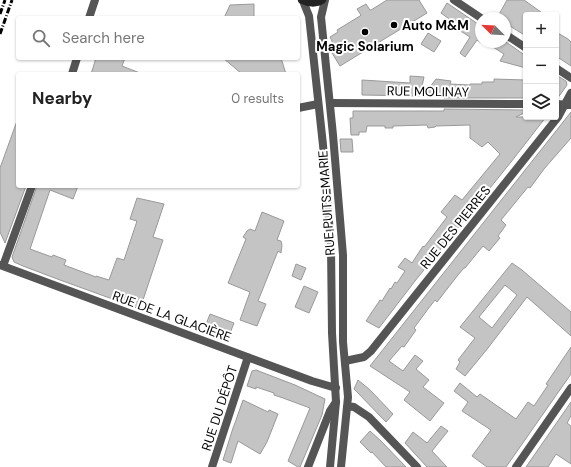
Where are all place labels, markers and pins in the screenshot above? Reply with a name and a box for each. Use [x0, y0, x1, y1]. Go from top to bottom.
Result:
place label: Auto M&M [402, 17, 469, 34]
marker: Auto M&M [389, 20, 399, 30]
marker: Magic Solarium [360, 27, 370, 37]
place label: Magic Solarium [316, 38, 414, 55]

